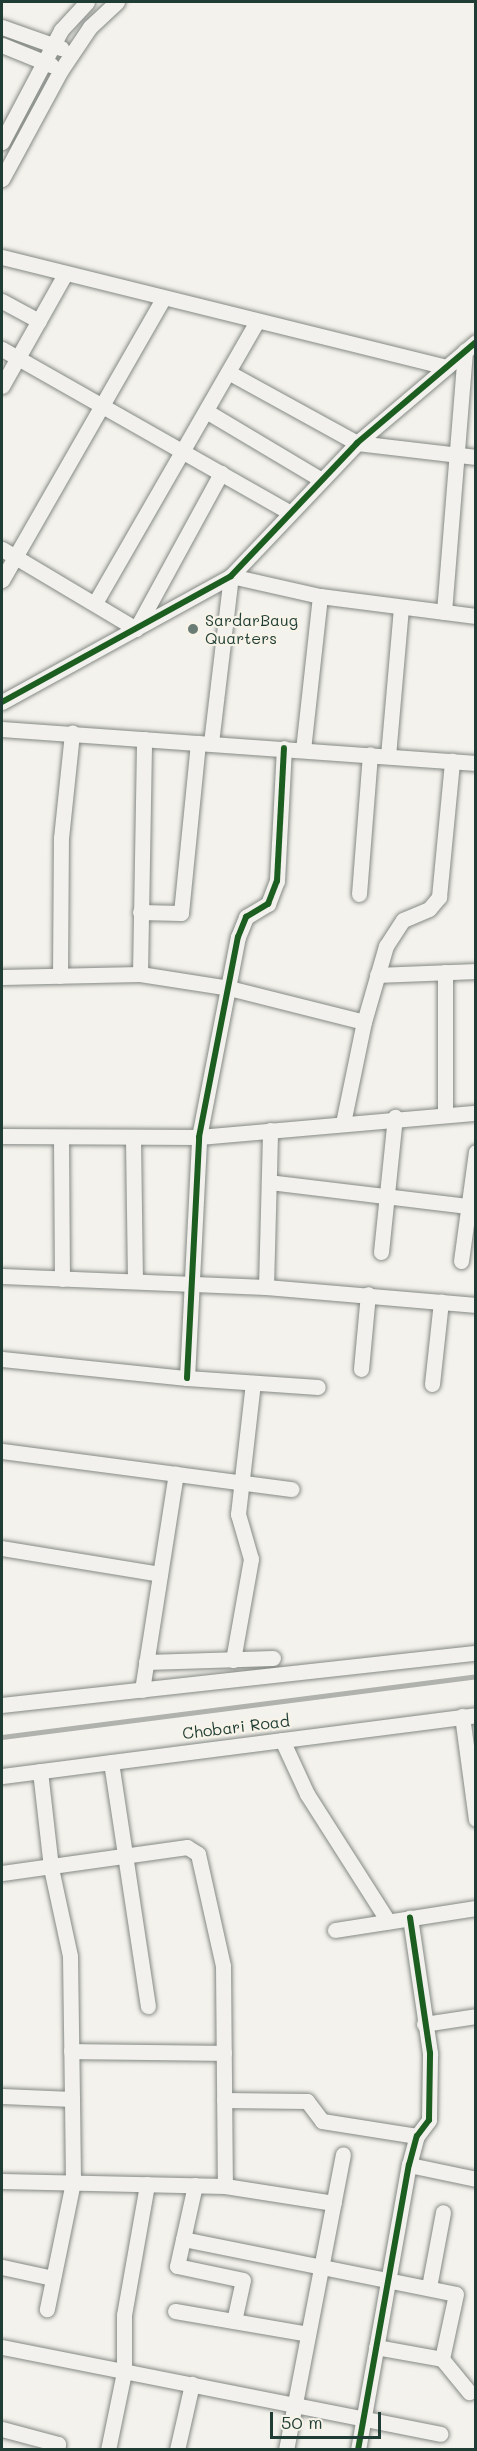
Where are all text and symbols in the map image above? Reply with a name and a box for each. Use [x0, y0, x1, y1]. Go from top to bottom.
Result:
place label: SardarBaug Quarters [205, 610, 298, 648]
marker: SardarBaug Quarters [186, 622, 200, 636]
street label: Chobari Road [181, 1711, 291, 1743]
scale bar [273, 2400, 384, 2438]
text: 50 m [281, 2410, 323, 2434]

